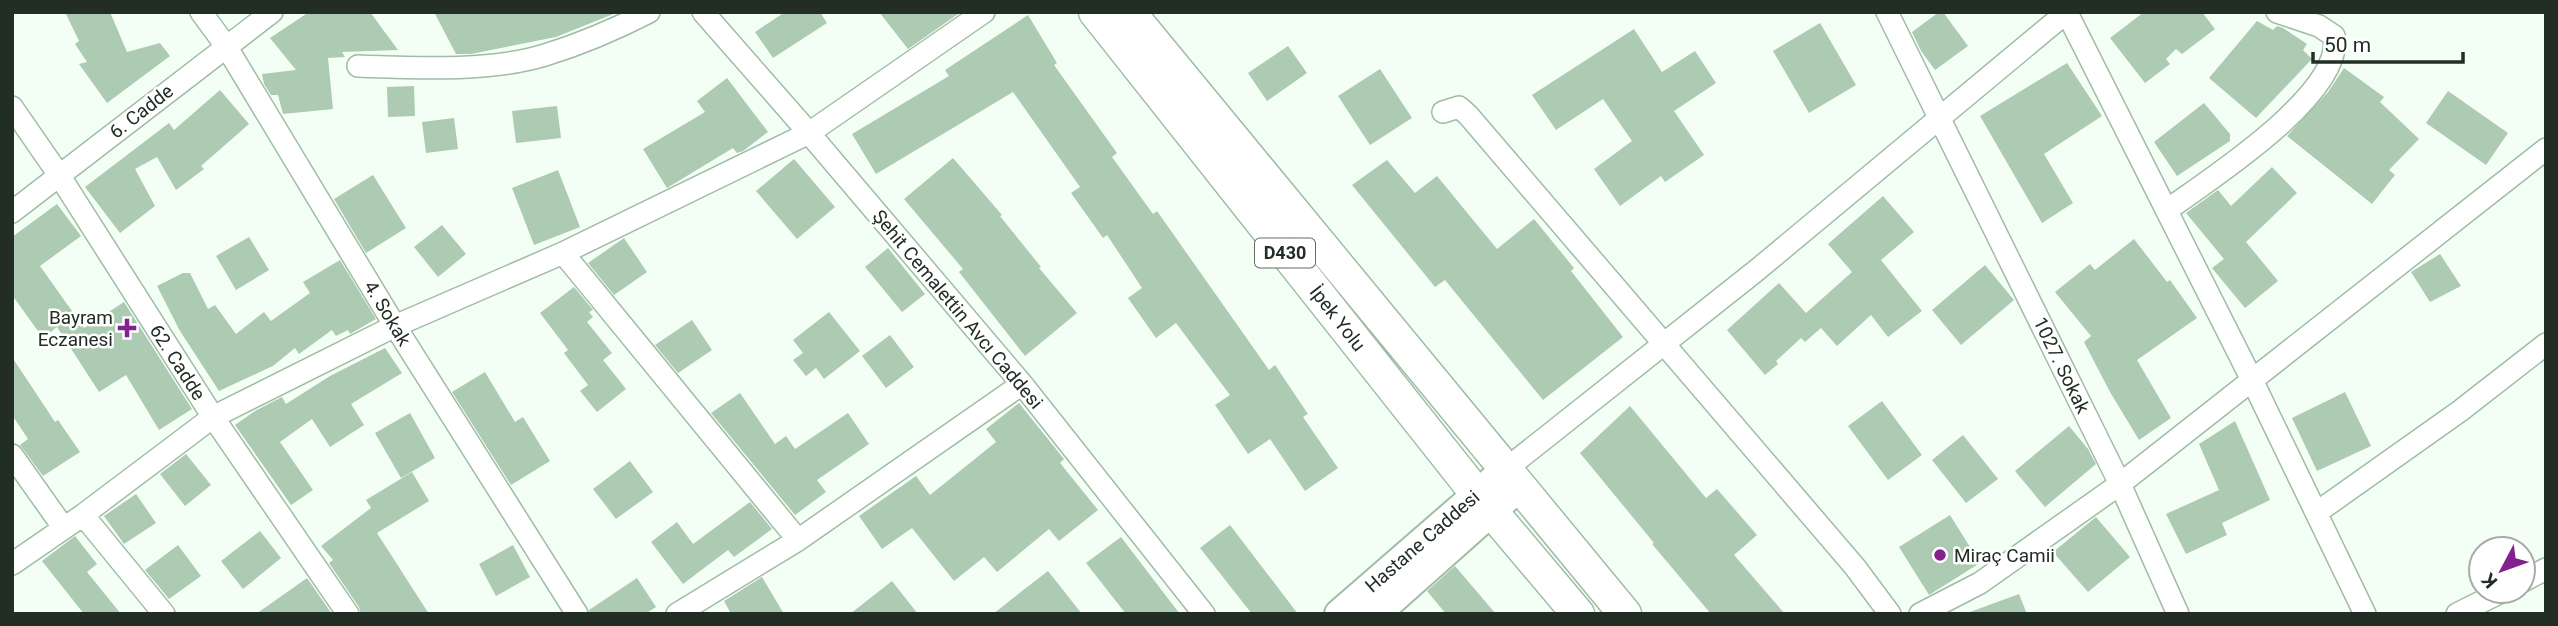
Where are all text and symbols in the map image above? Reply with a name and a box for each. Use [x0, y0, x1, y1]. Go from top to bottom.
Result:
scale bar [2313, 21, 2464, 65]
text: 50 m [2324, 33, 2371, 57]
street label: 6. Cadde [105, 79, 178, 143]
street label: Şehit Cemalettin Avcı Caddesi [868, 205, 1048, 414]
road number: D430 [1255, 239, 1315, 268]
street label: 4. Sokak [359, 276, 416, 350]
street label: İpek Yolu [1305, 281, 1370, 356]
place label: Bayram Eczanesi [38, 306, 113, 351]
street label: 1027. Sokak [2028, 313, 2095, 417]
marker: Bayram Eczanesi [119, 320, 135, 336]
street label: 62. Cadde [145, 320, 210, 404]
street label: Hastane Caddesi [1360, 485, 1484, 597]
north arrow [2467, 535, 2537, 605]
place label: Miraç Camii [1954, 544, 2055, 567]
marker: Miraç Camii [1932, 547, 1948, 563]
text: K [2476, 568, 2502, 593]

